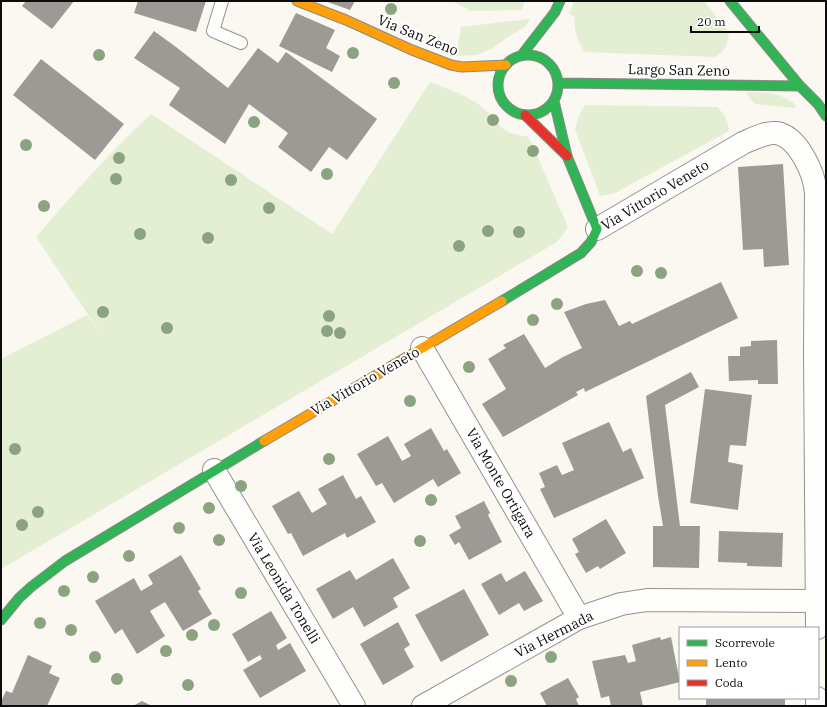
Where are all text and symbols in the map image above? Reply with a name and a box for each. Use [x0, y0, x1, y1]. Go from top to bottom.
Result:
scale bar [691, 8, 759, 34]
street label: Via San Zeno [375, 11, 461, 59]
text: 20 m [697, 14, 726, 29]
street label: Largo San Zeno [628, 60, 730, 80]
street label: Via Vittorio Veneto [598, 156, 712, 234]
street label: Via Vittorio Veneto [307, 343, 423, 419]
street label: Via Monte Ortigara [462, 425, 540, 541]
street label: Via Leonida Tonelli [244, 529, 324, 647]
street label: Via Hermada [512, 606, 597, 662]
legend [679, 627, 819, 699]
text: Scorrevole [715, 635, 775, 650]
text: Lento [715, 655, 747, 670]
text: Coda [715, 675, 744, 690]

